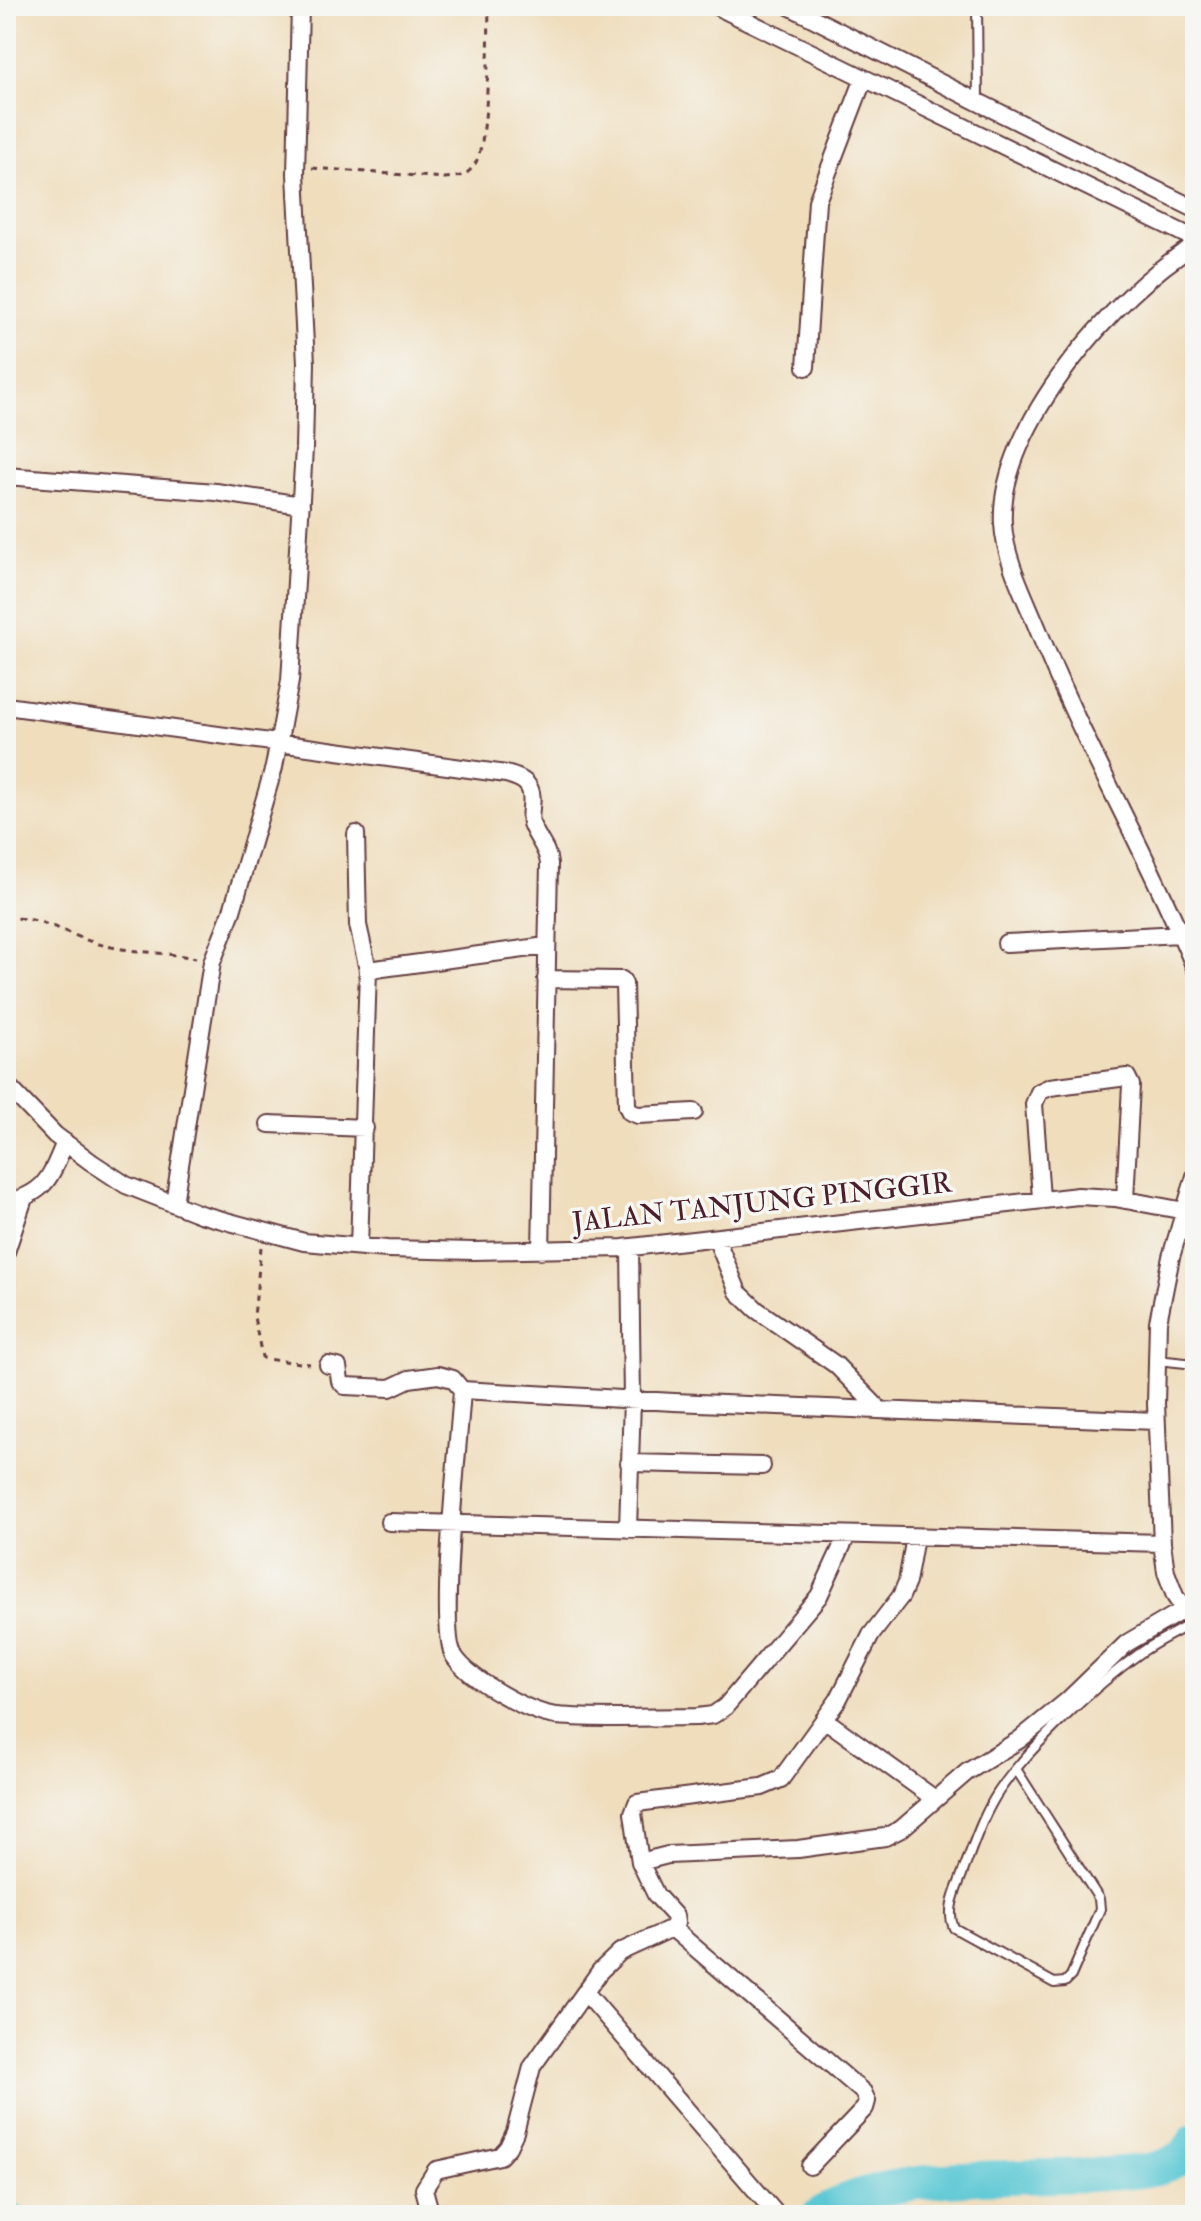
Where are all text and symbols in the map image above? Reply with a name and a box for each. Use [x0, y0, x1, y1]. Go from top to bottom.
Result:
street label: JALAN TANJUNG PINGGIR [570, 1166, 954, 1240]

